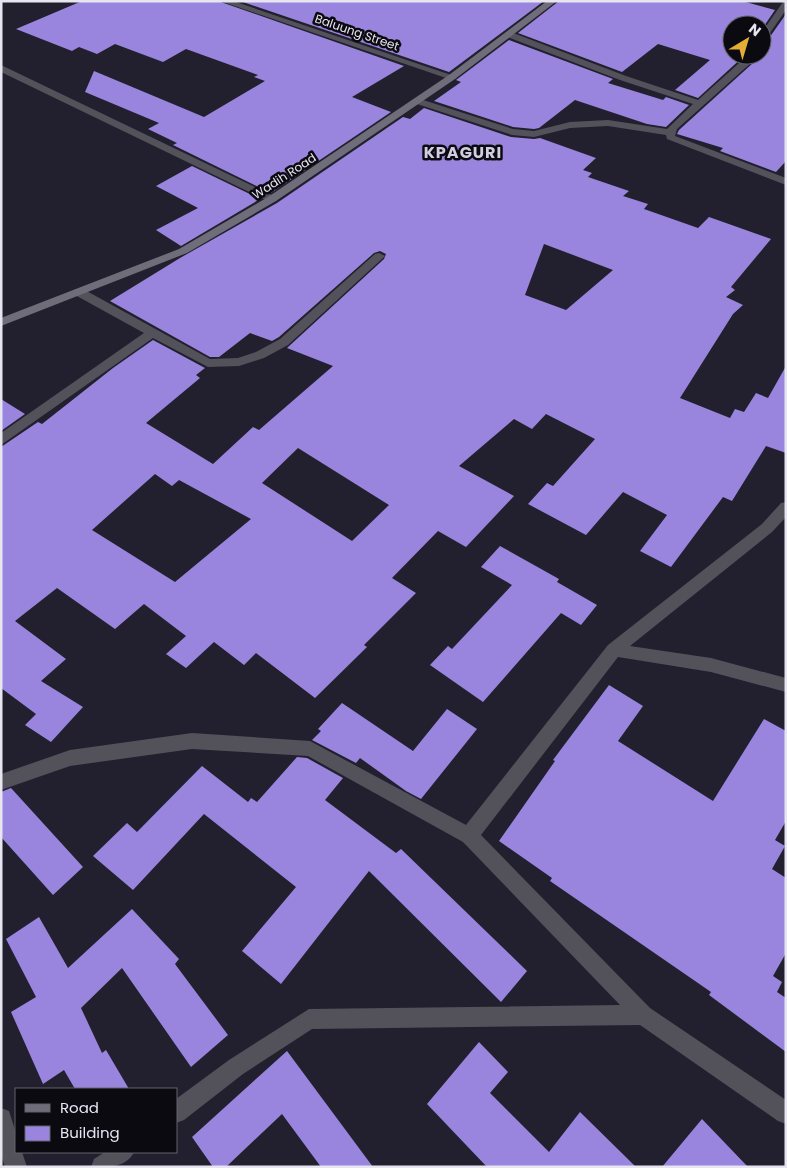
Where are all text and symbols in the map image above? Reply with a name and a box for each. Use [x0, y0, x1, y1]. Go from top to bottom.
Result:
street label: Baluung Street [313, 10, 401, 54]
north arrow [722, 15, 772, 65]
text: N [745, 19, 765, 41]
district label: KPAGURI [424, 141, 502, 164]
street label: Wadih Road [249, 149, 319, 203]
legend [15, 1088, 178, 1153]
text: Road [60, 1097, 99, 1118]
text: Building [60, 1122, 120, 1143]

